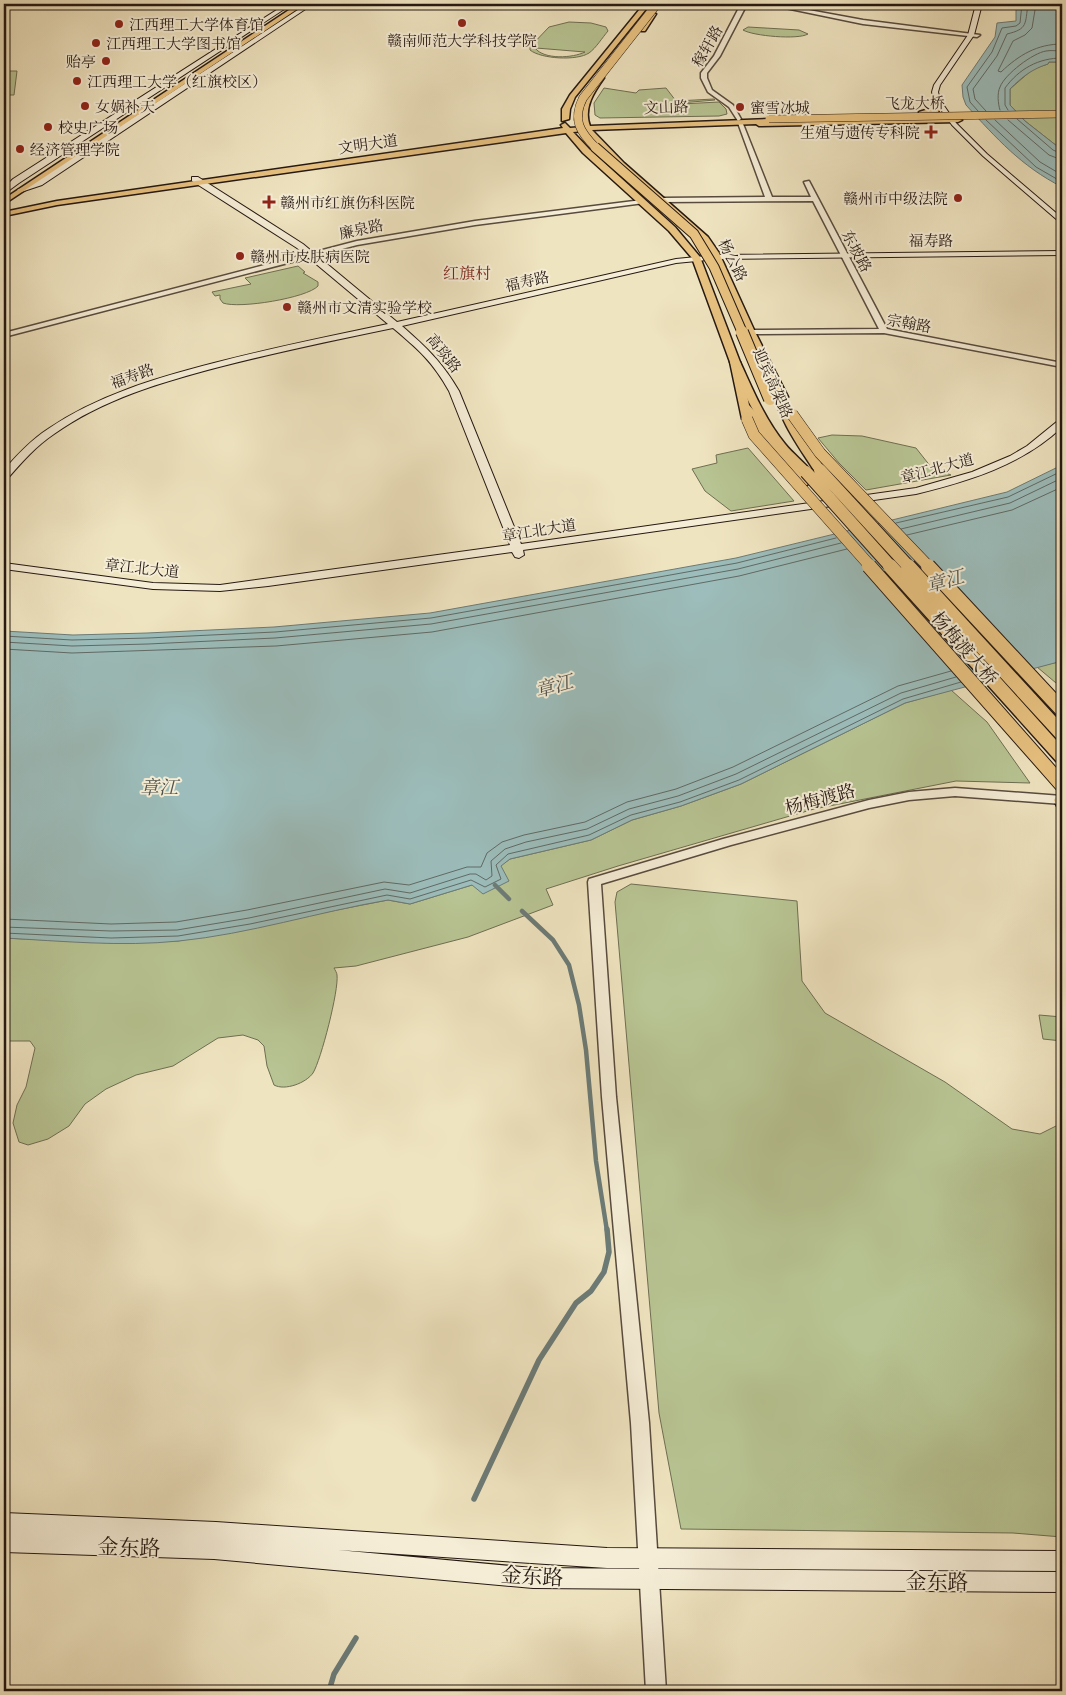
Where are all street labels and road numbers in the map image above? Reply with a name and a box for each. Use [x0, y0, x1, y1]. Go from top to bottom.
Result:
street label: 稼轩路 [688, 22, 726, 70]
street label: 飞龙大桥 [885, 93, 945, 113]
street label: 文山路 [643, 97, 689, 117]
street label: 文明大道 [337, 130, 399, 158]
street label: 廉泉路 [337, 215, 385, 243]
street label: 东坡路 [838, 227, 876, 275]
street label: 福寿路 [908, 231, 954, 250]
street label: 杨公路 [714, 236, 752, 284]
street label: 福寿路 [503, 267, 551, 295]
street label: 宗翰路 [885, 310, 933, 336]
street label: 高琰路 [422, 330, 466, 376]
street label: 迎宾高架路 [749, 345, 797, 421]
street label: 福寿路 [108, 359, 156, 393]
street label: 章江北大道 [898, 449, 976, 487]
street label: 章江北大道 [500, 515, 578, 545]
street label: 章江北大道 [104, 555, 180, 581]
street label: 杨梅渡大桥 [927, 606, 1003, 690]
street label: 杨梅渡路 [782, 779, 858, 819]
street label: 金东路 [97, 1532, 161, 1562]
street label: 金东路 [500, 1561, 564, 1591]
street label: 金东路 [906, 1568, 969, 1595]

